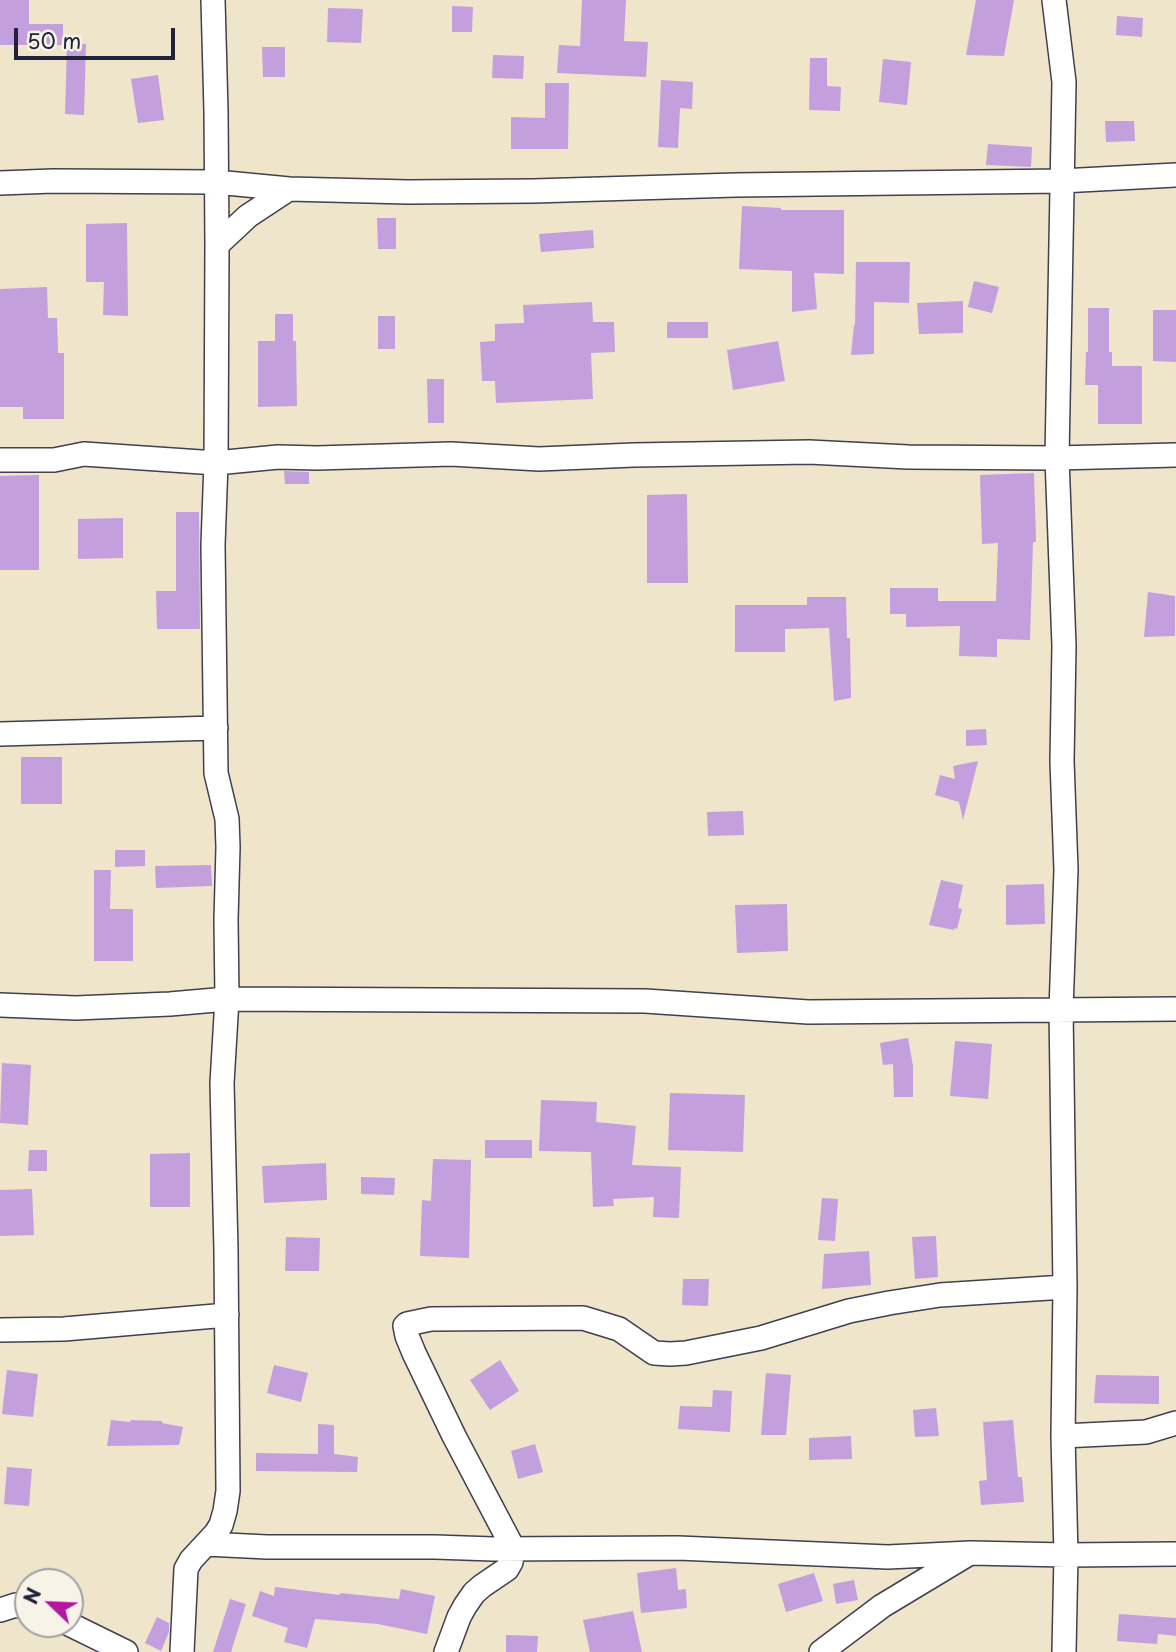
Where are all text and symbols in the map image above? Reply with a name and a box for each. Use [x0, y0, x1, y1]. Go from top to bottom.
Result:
scale bar [18, 14, 178, 58]
text: 50 m [27, 24, 81, 56]
north arrow [14, 1568, 84, 1638]
text: N [16, 1583, 47, 1608]

